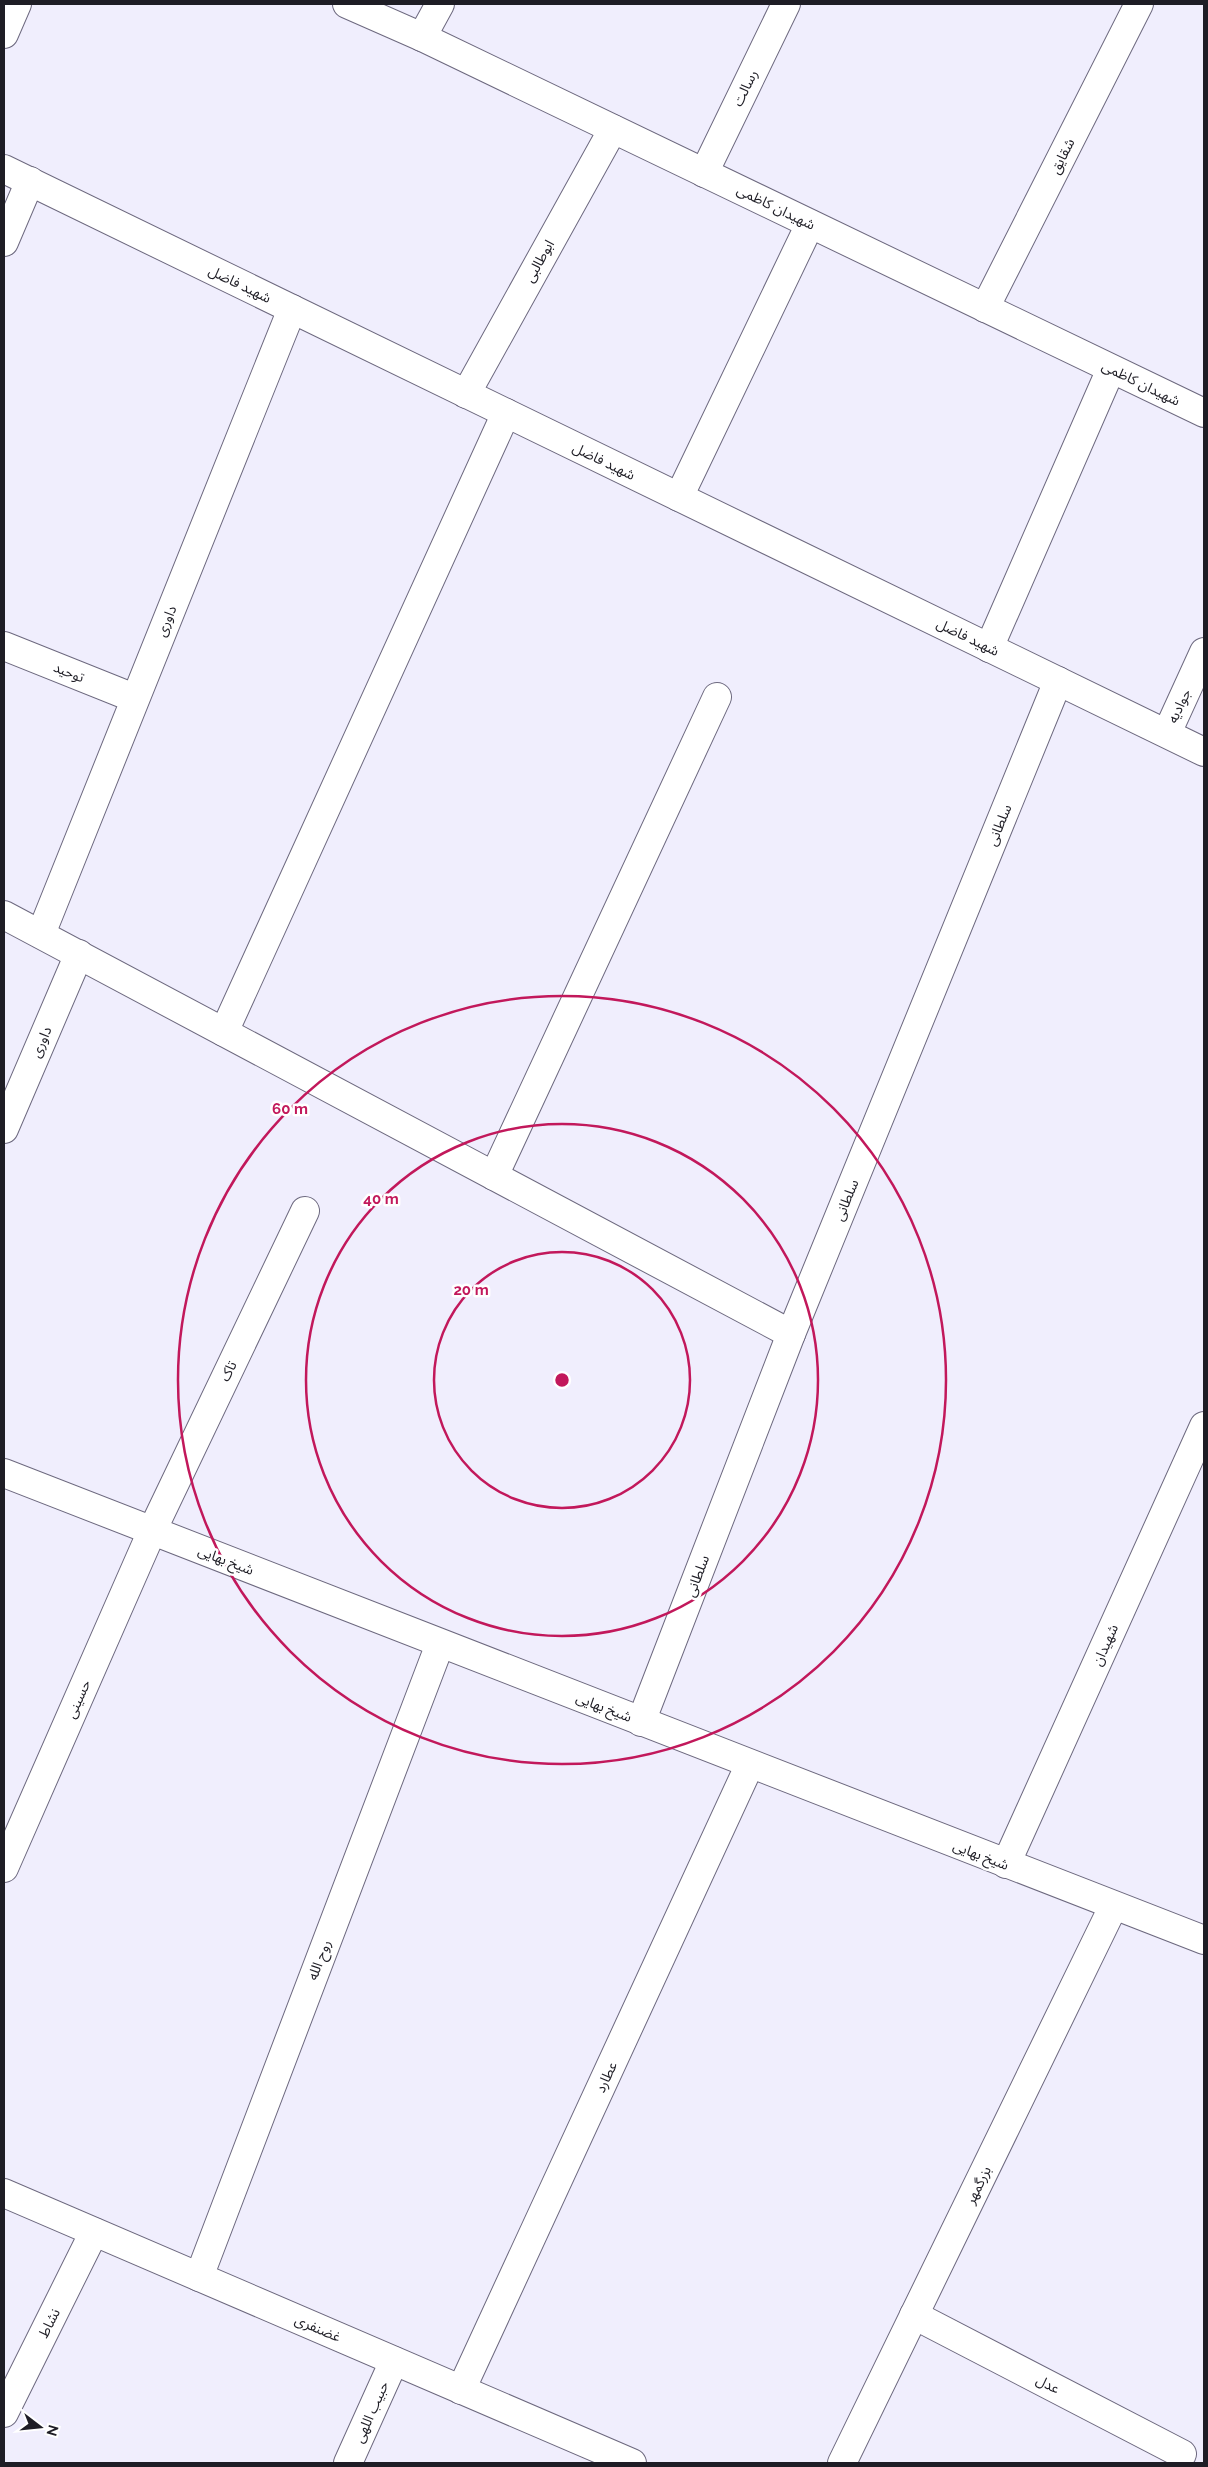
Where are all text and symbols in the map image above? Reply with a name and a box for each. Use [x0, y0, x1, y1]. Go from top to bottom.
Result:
street label: رسالت [729, 67, 762, 109]
street label: شقایق [1046, 136, 1079, 177]
street label: شهیدان کاظمی [734, 181, 818, 234]
street label: ابوطالبی [521, 237, 558, 285]
street label: شهید فاضل [206, 262, 274, 307]
street label: شهیدان کاظمی [1099, 357, 1183, 410]
street label: شهید فاضل [570, 439, 638, 484]
street label: داوری [153, 603, 180, 639]
street label: شهید فاضل [934, 615, 1002, 660]
street label: توحید [51, 659, 87, 686]
street label: جوادیه [1164, 686, 1195, 726]
street label: سلطانی [983, 802, 1015, 848]
street label: داوری [27, 1024, 56, 1060]
text: 60 m [272, 1100, 308, 1118]
street label: سلطانی [830, 1177, 862, 1223]
text: 40 m [363, 1190, 399, 1208]
text: 20 m [453, 1281, 489, 1299]
street label: تاک [216, 1358, 240, 1384]
centre of rings [553, 1371, 571, 1389]
street label: شیخ بهایی [195, 1542, 256, 1581]
street label: سلطانی [682, 1553, 713, 1599]
street label: شهیدان [1089, 1622, 1122, 1669]
street label: حسینی [62, 1677, 94, 1721]
street label: شیخ بهایی [573, 1689, 634, 1728]
street label: شیخ بهایی [950, 1837, 1011, 1876]
street label: روح الله [304, 1938, 337, 1983]
street label: عطارد [592, 2059, 621, 2096]
street label: بزرگمهر [962, 2163, 995, 2208]
street label: نشاط [35, 2305, 63, 2340]
street label: غضنفری [292, 2311, 343, 2346]
street label: عدل [1033, 2371, 1062, 2398]
street label: حبیب اللهی [350, 2379, 393, 2446]
north arrow [15, 2402, 65, 2452]
text: N [43, 2423, 62, 2438]

